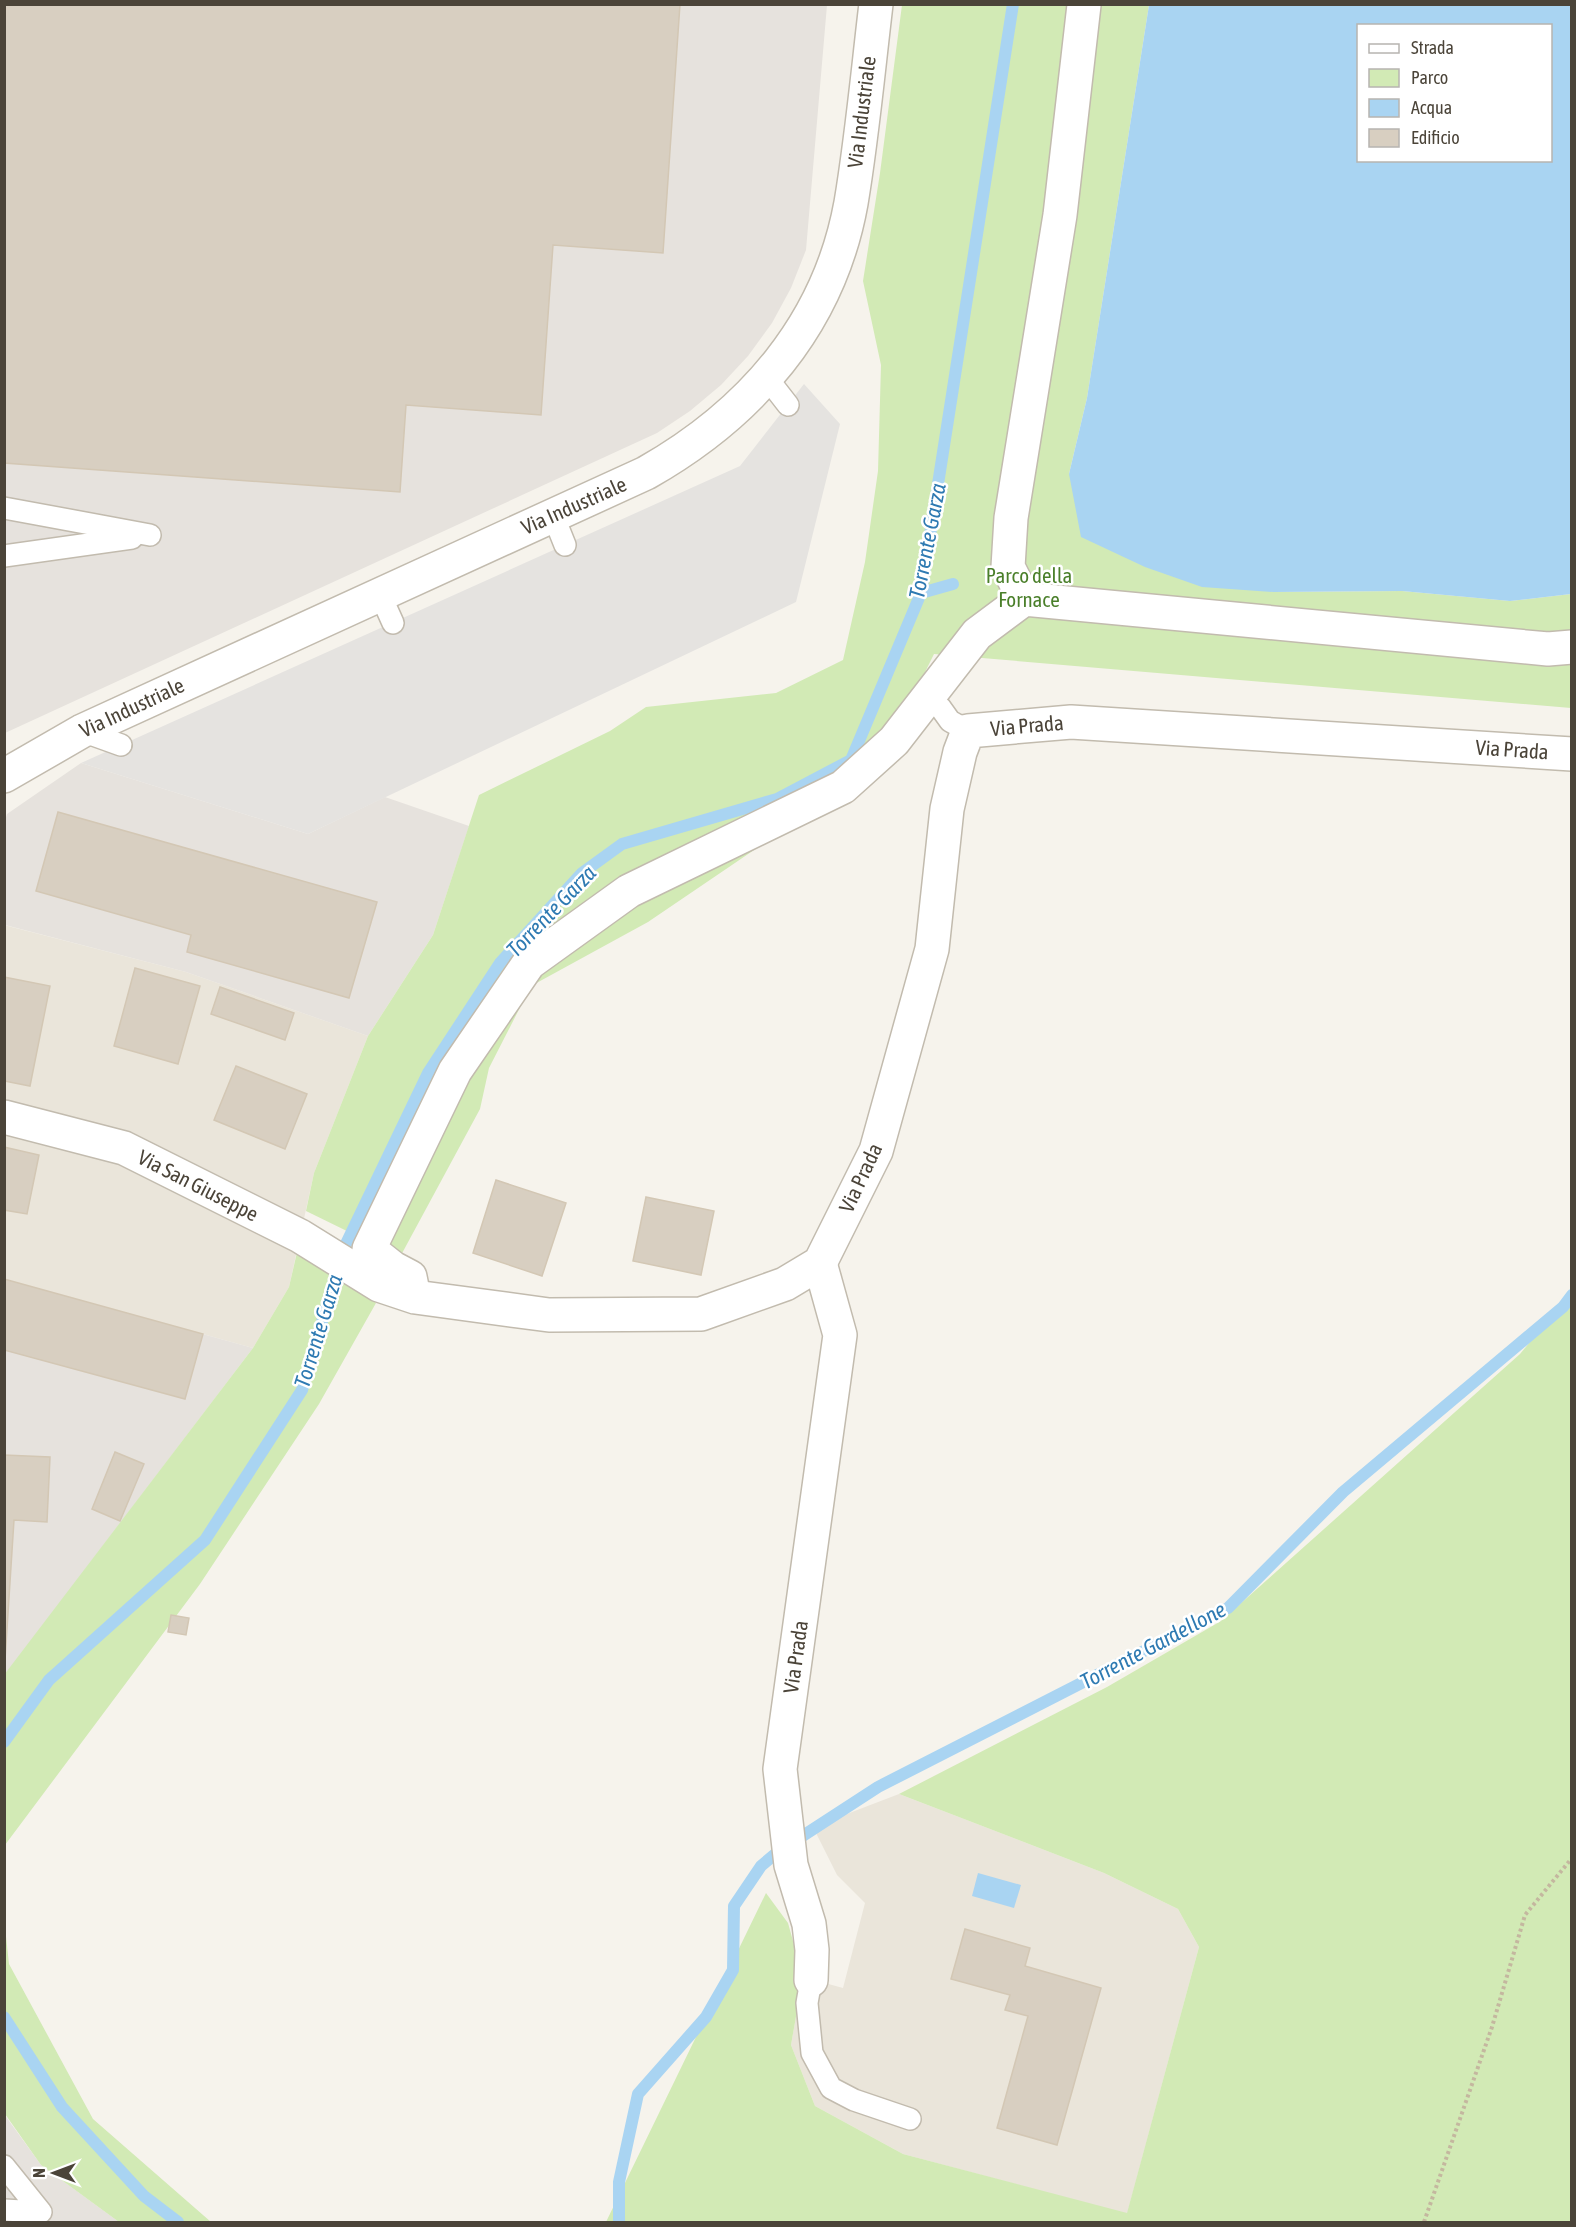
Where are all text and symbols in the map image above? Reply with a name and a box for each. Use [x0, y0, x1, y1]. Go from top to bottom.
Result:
legend [1357, 24, 1552, 162]
text: Strada [1411, 37, 1454, 58]
street label: Via Industriale [842, 55, 880, 169]
text: Parco [1411, 67, 1448, 88]
text: Acqua [1411, 97, 1452, 118]
text: Edificio [1411, 127, 1460, 148]
street label: Via Industriale [517, 471, 630, 539]
water label: Torrente Garza [903, 481, 951, 601]
park label: Parco della Fornace [986, 563, 1072, 611]
street label: Via Industriale [76, 672, 188, 742]
street label: Via Prada [989, 710, 1064, 740]
street label: Via Prada [1475, 734, 1549, 764]
water label: Torrente Garza [501, 860, 601, 962]
street label: Via Prada [834, 1139, 886, 1216]
street label: Via San Giuseppe [134, 1144, 263, 1226]
water label: Torrente Garza [288, 1271, 348, 1391]
water label: Torrente Gardellone [1076, 1596, 1230, 1694]
street label: Via Prada [778, 1619, 812, 1695]
north arrow [24, 2143, 84, 2203]
text: N [30, 2168, 48, 2178]

